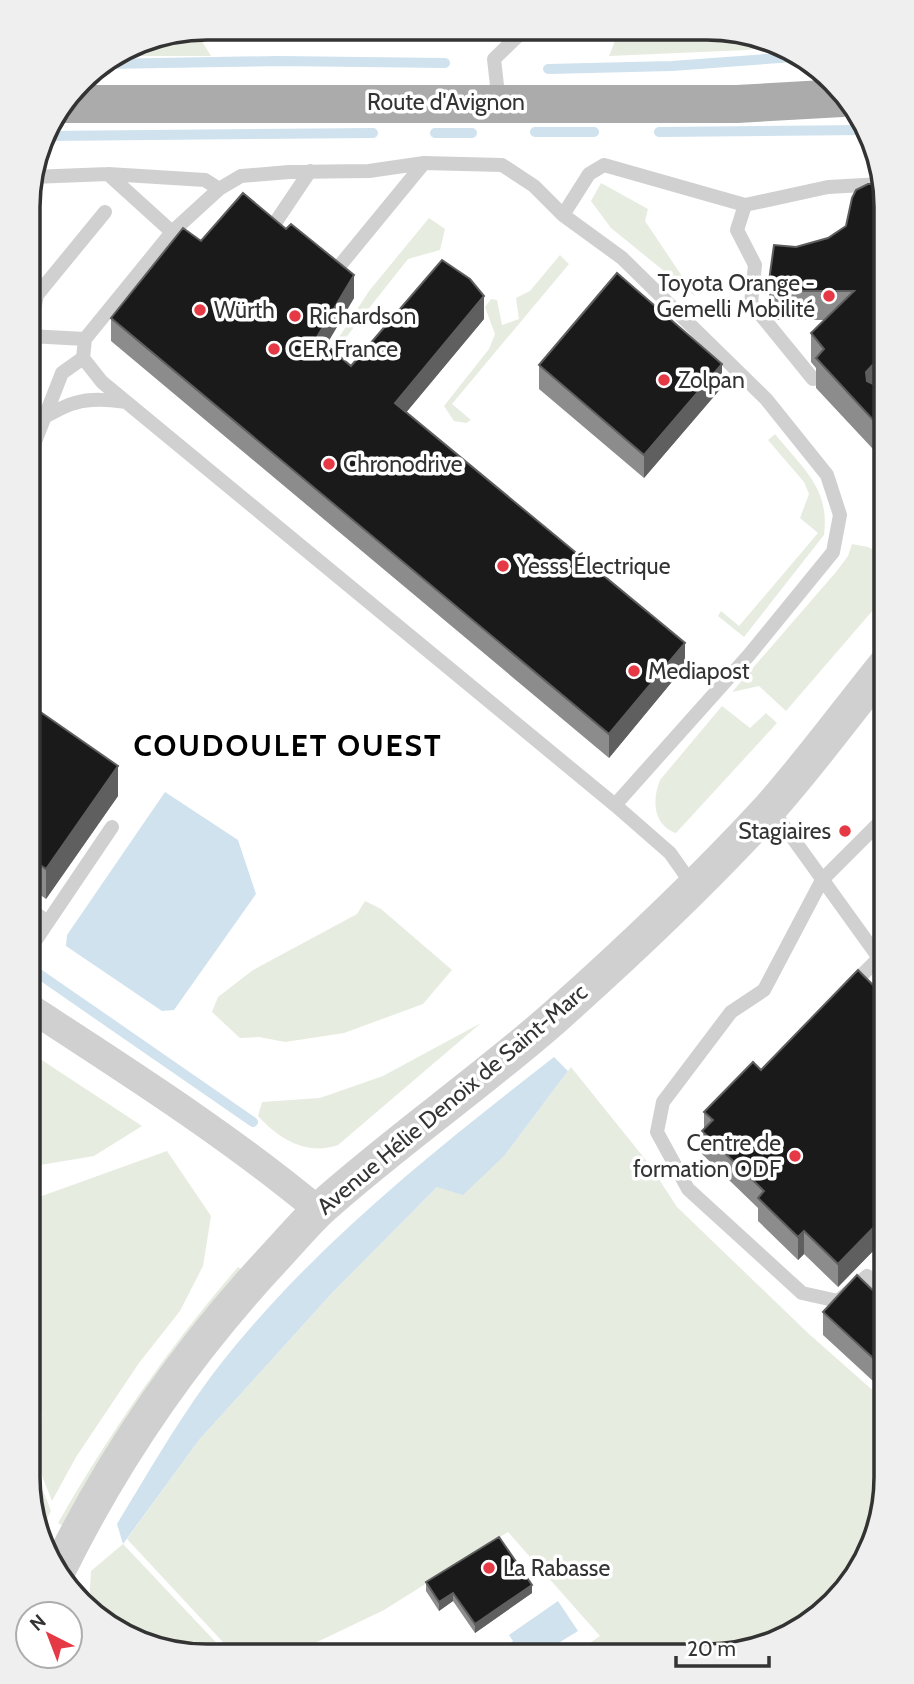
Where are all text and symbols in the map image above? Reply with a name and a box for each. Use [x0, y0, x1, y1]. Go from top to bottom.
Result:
street label: Route d'Avignon [367, 88, 525, 116]
place label: Toyota Orange - Gemelli Mobilité [657, 269, 815, 323]
marker: Toyota Orange - Gemelli Mobilité [821, 288, 837, 304]
place label: Würth [214, 296, 275, 324]
marker: Würth [192, 302, 208, 318]
place label: Richardson [309, 302, 416, 330]
marker: Richardson [287, 308, 303, 324]
place label: CER France [288, 335, 398, 363]
marker: CER France [266, 341, 282, 357]
place label: Zolpan [678, 366, 745, 394]
marker: Zolpan [656, 372, 672, 388]
place label: Chronodrive [343, 450, 463, 478]
marker: Chronodrive [321, 456, 337, 472]
place label: Yesss Électrique [516, 551, 671, 580]
marker: Yesss Électrique [495, 558, 511, 574]
place label: Mediapost [648, 657, 750, 685]
marker: Mediapost [626, 663, 642, 679]
district label: COUDOULET OUEST [133, 727, 443, 764]
place label: Stagiaires [738, 817, 831, 845]
marker: Stagiaires [837, 823, 853, 839]
street label: Avenue Hélie Denoix de Saint-Marc [311, 978, 593, 1220]
place label: Centre de formation ODF [633, 1129, 781, 1183]
marker: Centre de formation ODF [787, 1148, 803, 1164]
place label: La Rabasse [503, 1554, 610, 1582]
marker: La Rabasse [481, 1560, 497, 1576]
north arrow [14, 1600, 84, 1670]
text: N [25, 1610, 51, 1636]
scale bar [676, 1624, 769, 1668]
text: 20 m [687, 1636, 736, 1661]

